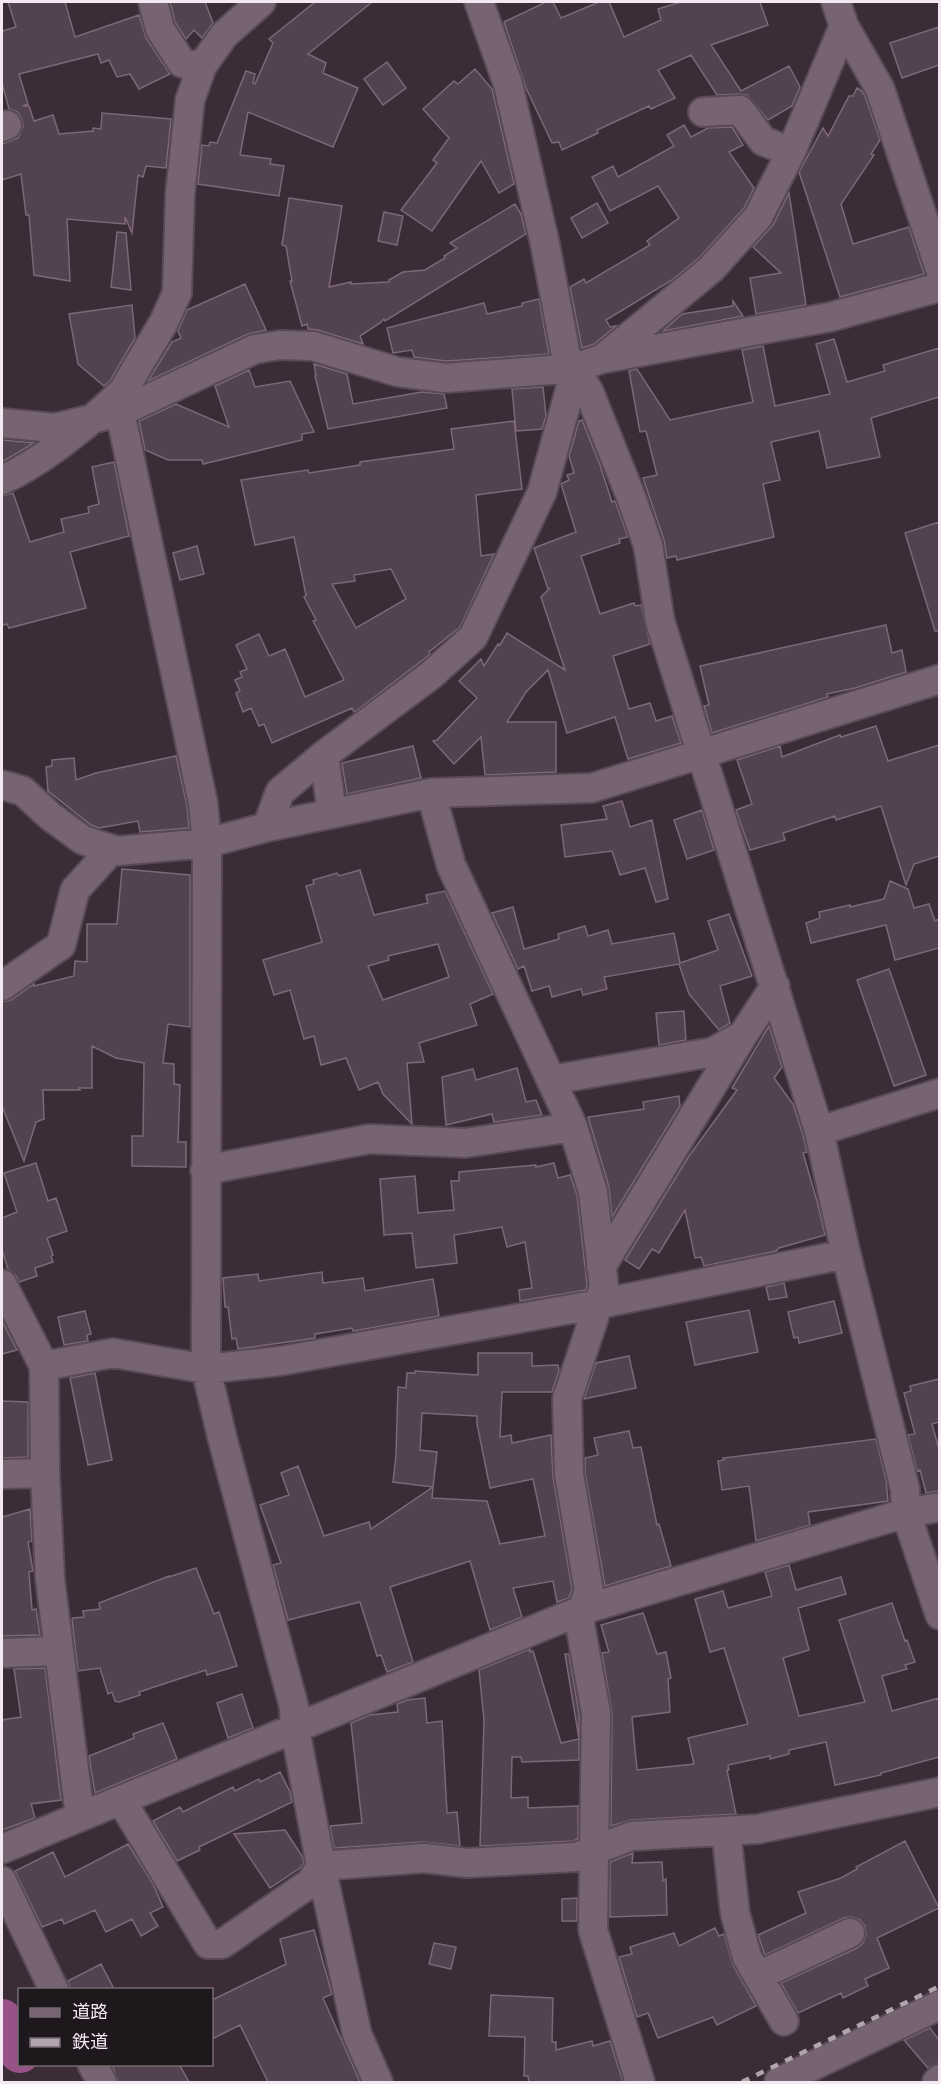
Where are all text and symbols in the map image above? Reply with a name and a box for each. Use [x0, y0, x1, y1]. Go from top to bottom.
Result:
legend [18, 1988, 213, 2066]
text: 道路 [72, 2000, 108, 2025]
text: 鉄道 [72, 2030, 108, 2055]

